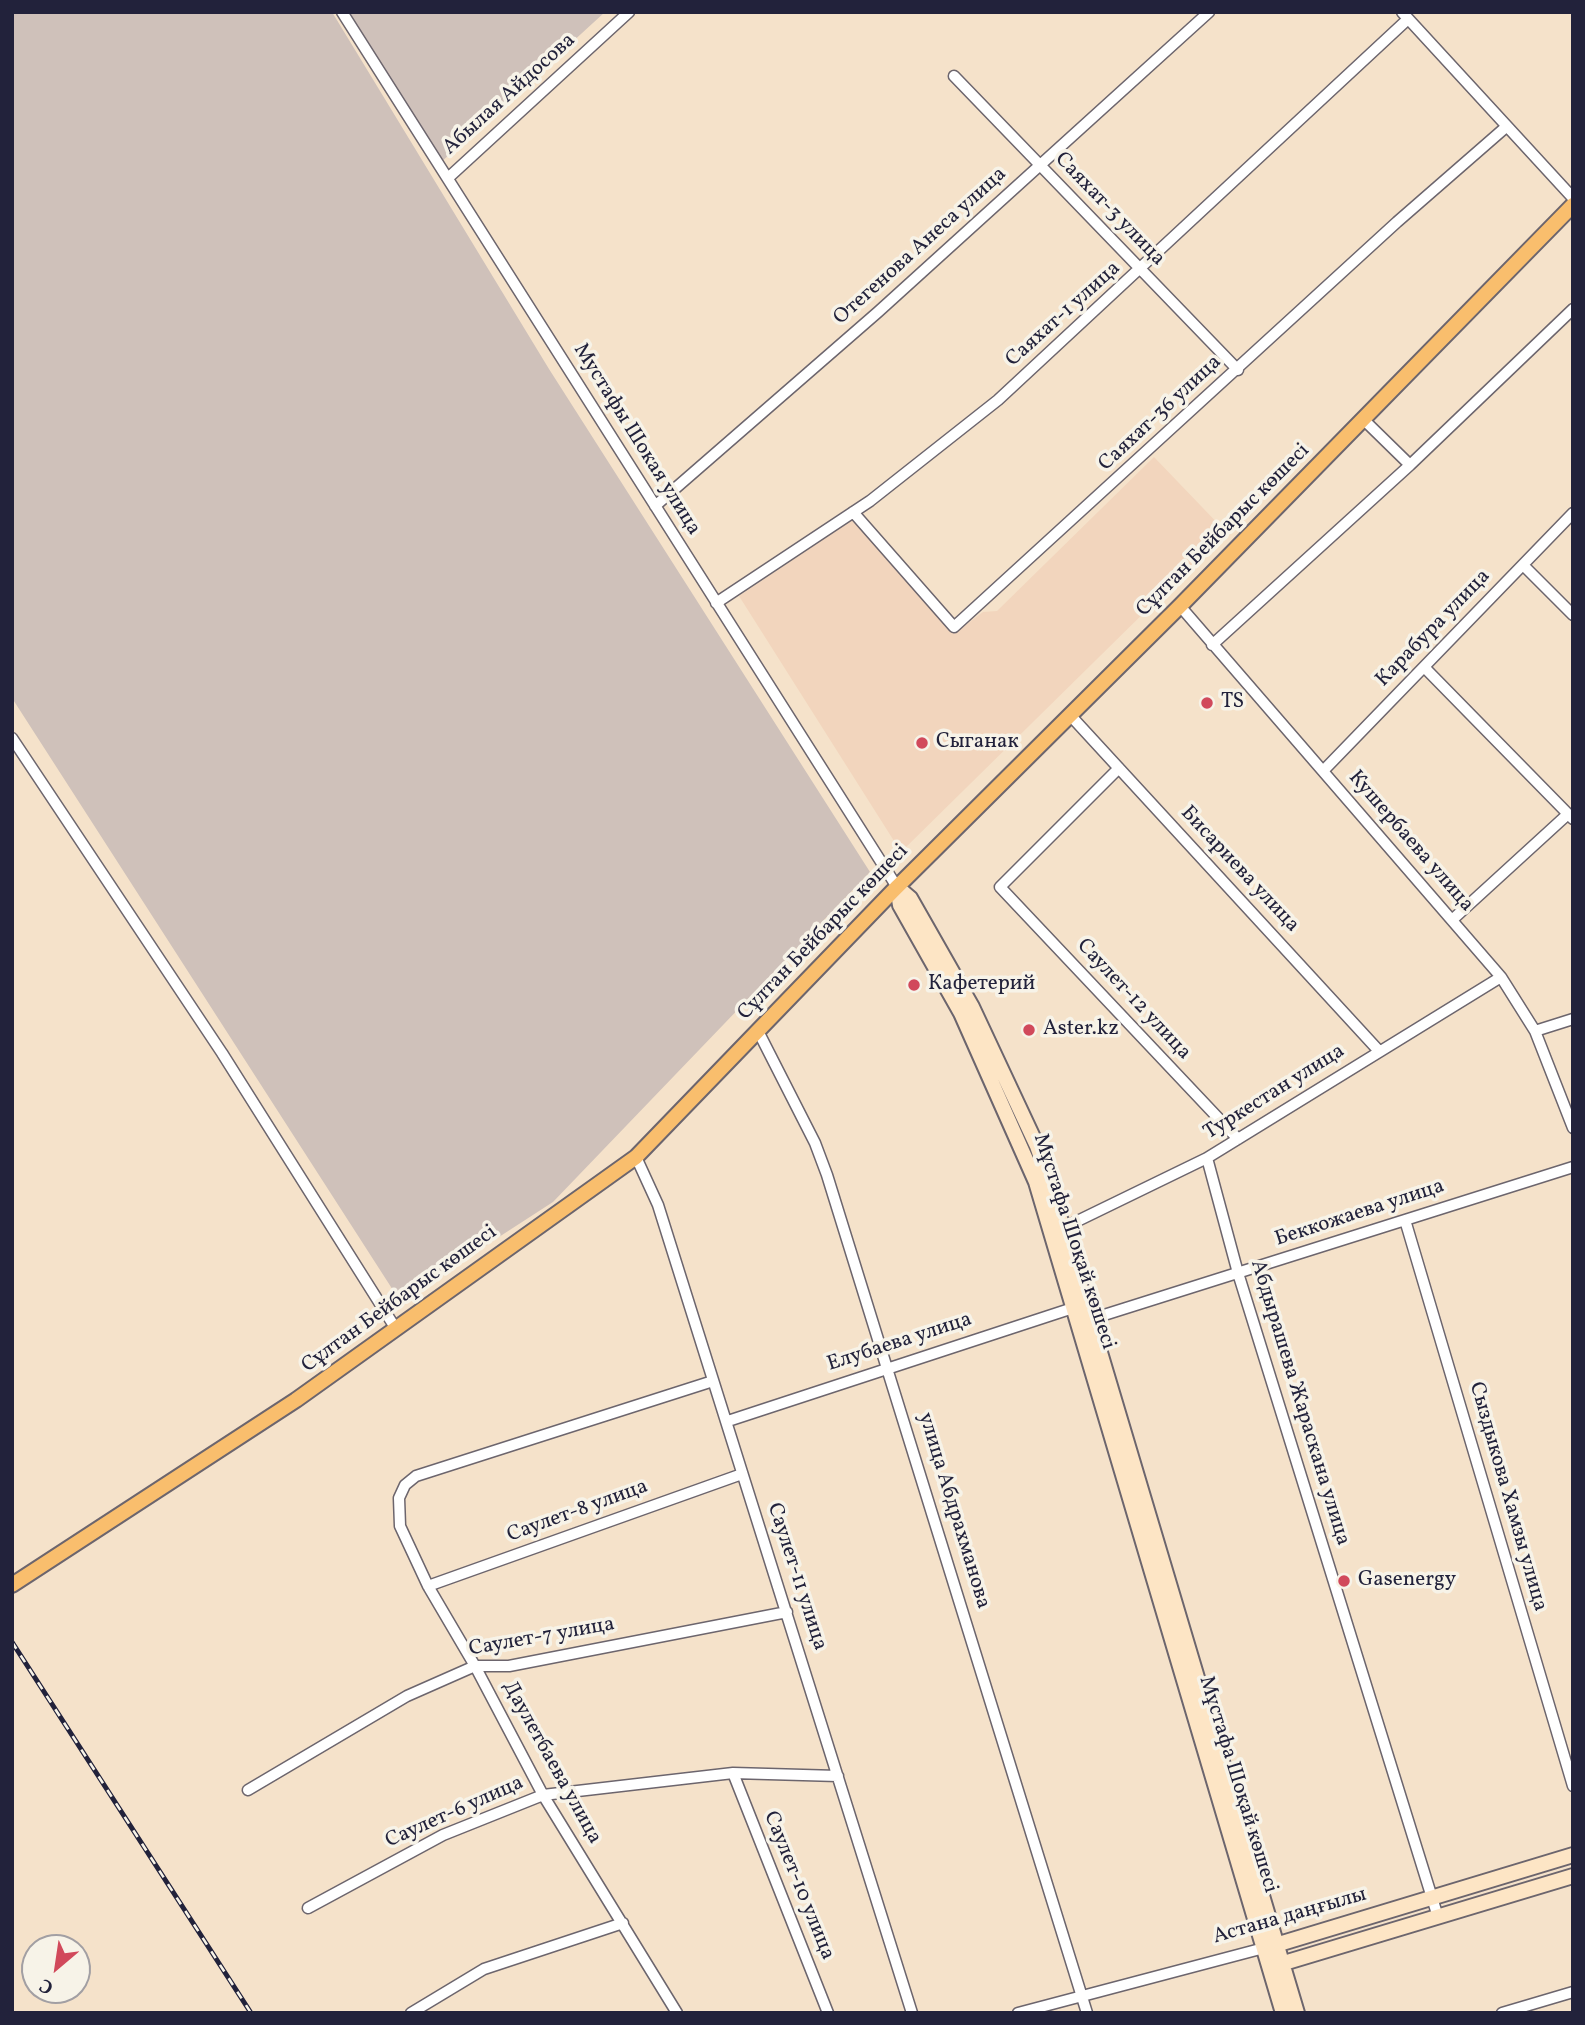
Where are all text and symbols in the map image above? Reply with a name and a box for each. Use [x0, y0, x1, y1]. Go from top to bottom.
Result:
street label: Абылая Айдосова [438, 29, 582, 161]
street label: Саяхат-3 улица [1048, 148, 1170, 272]
street label: Отегенова Анеса улица [829, 163, 1013, 331]
street label: Саяхат-1 улица [1001, 257, 1127, 373]
street label: Мустафы Шокая улица [567, 339, 705, 541]
street label: Саяхат-36 улица [1094, 351, 1228, 477]
street label: Сұлтан Бейбарыс көшесі [1132, 439, 1316, 623]
street label: Карабура улица [1371, 565, 1497, 693]
place label: TS [1221, 690, 1244, 716]
marker: TS [1199, 695, 1215, 711]
place label: Сыганак [936, 730, 1019, 756]
marker: Сыганак [914, 735, 930, 751]
street label: Кушербаева улица [1342, 766, 1478, 918]
street label: Бисариева улица [1174, 802, 1304, 938]
street label: Сұлтан Бейбарыс көшесі [733, 840, 915, 1026]
street label: Саулет-12 улица [1070, 934, 1196, 1066]
place label: Кафетерий [928, 972, 1035, 998]
marker: Кафетерий [906, 977, 922, 993]
place label: Aster.kz [1043, 1017, 1119, 1043]
marker: Aster.kz [1021, 1022, 1037, 1038]
street label: Туркестан улица [1200, 1040, 1350, 1146]
street label: Мұстафа Шоқай көшесі [1026, 1131, 1120, 1353]
street label: Беккожаева улица [1272, 1175, 1448, 1253]
street label: Сұлтан Бейбарыс көшесі [298, 1221, 502, 1379]
street label: Абдырашева Жараскана улица [1243, 1257, 1355, 1549]
street label: Елубаева улица [825, 1308, 975, 1378]
street label: Сыздыкова Хамзы улица [1462, 1380, 1552, 1614]
street label: улица Абдрахманова [911, 1410, 995, 1612]
street label: Саулет-8 улица [504, 1475, 652, 1549]
street label: Саулет-11 улица [760, 1500, 832, 1654]
place label: Gasenergy [1358, 1568, 1456, 1594]
marker: Gasenergy [1336, 1573, 1352, 1589]
street label: Саулет-7 улица [467, 1613, 617, 1663]
street label: Мұстафа Шоқай көшесі [1192, 1674, 1282, 1896]
street label: Даулетбаева улица [496, 1677, 606, 1849]
street label: Саулет-6 улица [382, 1771, 528, 1855]
street label: Саулет-10 улица [757, 1808, 839, 1964]
street label: Астана даңғылы [1210, 1883, 1370, 1951]
north arrow [21, 1934, 91, 2004]
text: С [35, 1971, 58, 2000]

